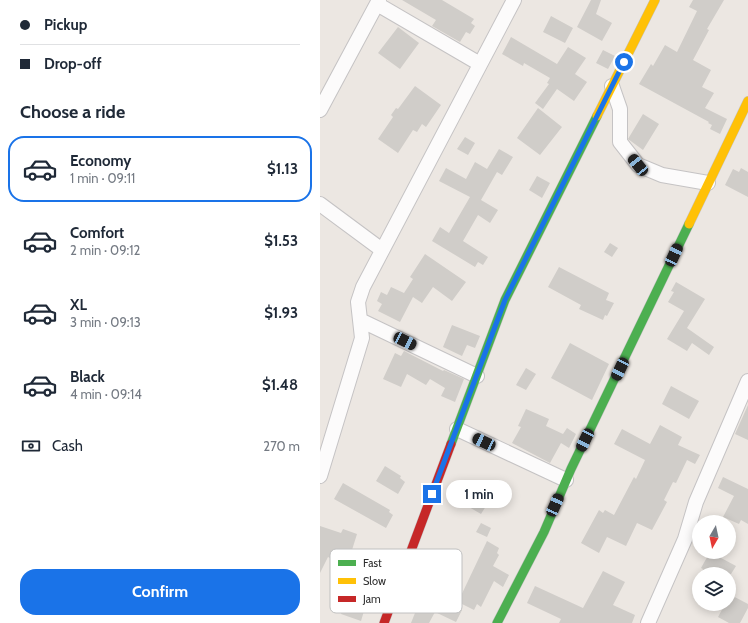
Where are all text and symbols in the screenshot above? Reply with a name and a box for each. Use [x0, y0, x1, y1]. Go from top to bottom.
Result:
text: Pickup [44, 16, 87, 34]
route start [615, 53, 633, 71]
text: Drop-off [44, 55, 102, 73]
text: Choose a ride [20, 101, 125, 123]
icon: car [22, 151, 58, 187]
text: Economy [70, 152, 131, 170]
car [626, 152, 650, 178]
text: $1.13 [267, 160, 298, 178]
text: 1 min · 09:11 [70, 170, 135, 186]
icon: car [22, 223, 58, 259]
text: Comfort [70, 224, 124, 242]
text: $1.53 [264, 232, 298, 250]
text: 2 min · 09:12 [70, 242, 140, 258]
car [663, 242, 685, 268]
icon: car [22, 295, 58, 331]
text: XL [70, 296, 87, 314]
text: $1.93 [264, 304, 298, 322]
text: 3 min · 09:13 [70, 314, 141, 330]
car [392, 330, 418, 352]
car [609, 356, 631, 382]
icon: car [22, 367, 58, 403]
text: Black [70, 368, 105, 386]
text: $1.48 [262, 376, 298, 394]
text: 4 min · 09:14 [70, 386, 142, 402]
car [574, 427, 596, 453]
car [471, 431, 497, 453]
icon: cash [20, 435, 42, 457]
text: Cash [52, 437, 83, 455]
text: 270 m [263, 438, 300, 454]
callout: 1 min [446, 480, 512, 508]
route end [423, 485, 441, 503]
text: 1 min [464, 486, 494, 502]
car [545, 492, 565, 518]
north arrow [692, 515, 736, 559]
map controls [692, 515, 736, 611]
legend [330, 549, 462, 613]
text: Fast [363, 556, 382, 570]
button: layers [692, 567, 736, 611]
button: Confirm [20, 569, 300, 615]
text: Slow [363, 574, 386, 588]
text: Jam [362, 592, 381, 606]

